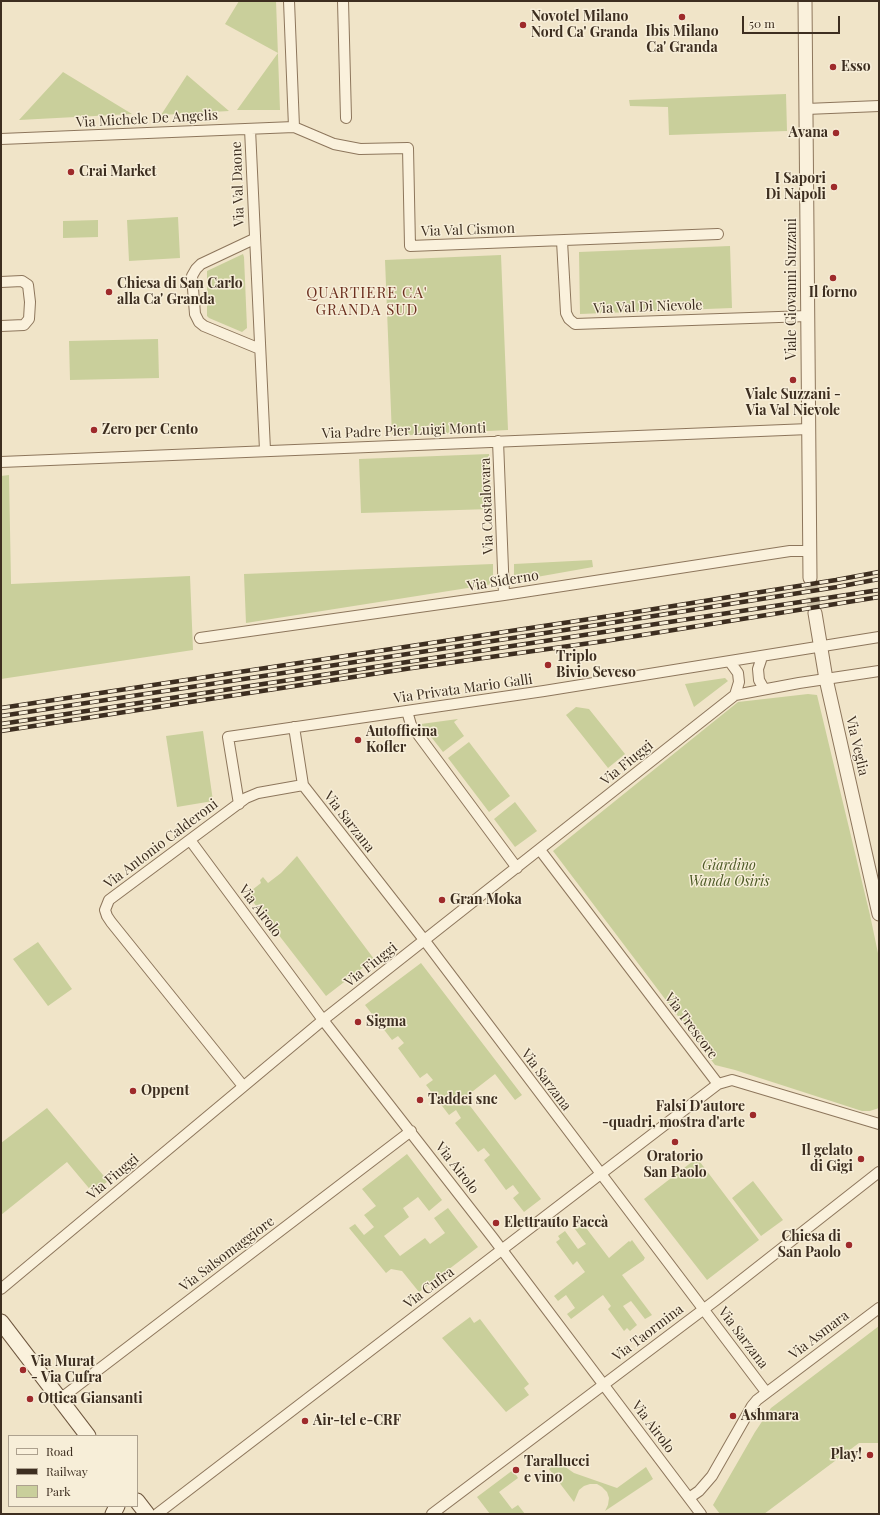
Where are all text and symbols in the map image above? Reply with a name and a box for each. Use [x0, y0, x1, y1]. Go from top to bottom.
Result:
scale bar [744, 8, 842, 34]
place label: Novotel Milano Nord Ca' Granda [531, 9, 638, 42]
marker: Ibis Milano Ca' Granda [677, 12, 687, 22]
text: 50 m [749, 15, 775, 31]
marker: Novotel Milano Nord Ca' Granda [518, 20, 528, 30]
place label: Ibis Milano Ca' Granda [645, 24, 719, 56]
place label: Esso [841, 59, 871, 75]
marker: Esso [828, 62, 838, 72]
street label: Via Michele De Angelis [76, 107, 218, 131]
place label: Avana [789, 125, 828, 141]
marker: Avana [831, 128, 841, 138]
street label: Via Val Daone [228, 141, 248, 227]
place label: Crai Market [79, 164, 156, 180]
marker: Crai Market [66, 167, 76, 177]
place label: I Sapori Di Napoli [765, 171, 826, 204]
marker: I Sapori Di Napoli [829, 182, 839, 192]
street label: Viale Giovanni Suzzani [784, 218, 800, 360]
street label: Via Val Cismon [421, 220, 515, 240]
marker: Il forno [828, 273, 838, 283]
place label: Chiesa di San Carlo alla Ca' Granda [117, 276, 243, 308]
district label: QUARTIERE CA' GRANDA SUD [306, 284, 428, 319]
place label: Il forno [809, 285, 857, 301]
marker: Chiesa di San Carlo alla Ca' Granda [104, 287, 114, 297]
street label: Via Val Di Nievole [593, 297, 703, 317]
marker: Viale Suzzani - Via Val Nievole [788, 375, 798, 385]
place label: Viale Suzzani - Via Val Nievole [745, 387, 841, 420]
street label: Via Padre Pier Luigi Monti [322, 420, 486, 442]
place label: Zero per Cento [102, 422, 198, 438]
marker: Zero per Cento [89, 425, 99, 435]
street label: Via Costalovara [477, 457, 497, 555]
street label: Via Siderno [466, 567, 540, 595]
place label: Triplo Bivio Seveso [556, 649, 636, 682]
marker: Triplo Bivio Seveso [543, 660, 553, 670]
street label: Via Privata Mario Galli [392, 671, 534, 707]
street label: Via Veglia [842, 715, 872, 777]
place label: Autofficina Kofler [366, 724, 437, 756]
marker: Autofficina Kofler [353, 735, 363, 745]
street label: Via Fiuggi [598, 737, 656, 789]
street label: Via Sarzana [320, 788, 378, 856]
street label: Via Antonio Calderoni [101, 796, 221, 892]
park label: Giardino Wanda Osiris [688, 858, 770, 890]
street label: Via Airolo [235, 882, 285, 940]
place label: Gran Moka [450, 892, 522, 908]
marker: Gran Moka [437, 895, 447, 905]
street label: Via Fiuggi [341, 939, 401, 991]
street label: Via Trescore [661, 990, 721, 1062]
place label: Sigma [366, 1014, 406, 1030]
marker: Sigma [353, 1017, 363, 1027]
street label: Via Sarzana [517, 1046, 575, 1114]
place label: Oppent [141, 1083, 189, 1099]
marker: Oppent [128, 1086, 138, 1096]
place label: Taddei snc [428, 1092, 498, 1108]
marker: Taddei snc [415, 1095, 425, 1105]
place label: Falsi D'autore -quadri, mostra d'arte [602, 1099, 745, 1132]
marker: Falsi D'autore -quadri, mostra d'arte [748, 1110, 758, 1120]
marker: Oratorio San Paolo [670, 1137, 680, 1147]
street label: Via Airolo [432, 1139, 482, 1197]
place label: Il gelato di Gigi [801, 1143, 853, 1176]
place label: Oratorio San Paolo [643, 1149, 707, 1182]
street label: Via Fiuggi [84, 1151, 142, 1203]
marker: Il gelato di Gigi [856, 1154, 866, 1164]
street label: Via Salsomaggiore [176, 1213, 278, 1295]
place label: Elettrauto Faccà [504, 1215, 608, 1231]
marker: Elettrauto Faccà [491, 1218, 501, 1228]
place label: Chiesa di San Paolo [778, 1229, 841, 1262]
marker: Chiesa di San Paolo [844, 1240, 854, 1250]
street label: Via Cufra [401, 1264, 457, 1312]
street label: Via Taormina [609, 1301, 687, 1365]
street label: Via Sarzana [714, 1304, 772, 1372]
street label: Via Asmara [786, 1307, 852, 1363]
place label: Via Murat - Via Cufra [31, 1354, 102, 1386]
marker: Via Murat - Via Cufra [18, 1365, 28, 1375]
place label: Ottica Giansanti [38, 1391, 143, 1407]
marker: Ottica Giansanti [25, 1394, 35, 1404]
street label: Via Airolo [628, 1398, 678, 1456]
place label: Ashmara [741, 1408, 799, 1424]
marker: Ashmara [728, 1411, 738, 1421]
place label: Air-tel e-CRF [313, 1413, 401, 1429]
marker: Air-tel e-CRF [300, 1416, 310, 1426]
legend [8, 1435, 138, 1507]
text: Road [46, 1443, 73, 1459]
place label: Play! [830, 1447, 862, 1463]
marker: Play! [865, 1450, 875, 1460]
place label: Tarallucci e vino [524, 1454, 590, 1486]
text: Railway [46, 1463, 88, 1479]
marker: Tarallucci e vino [511, 1465, 521, 1475]
text: Park [46, 1483, 71, 1499]

